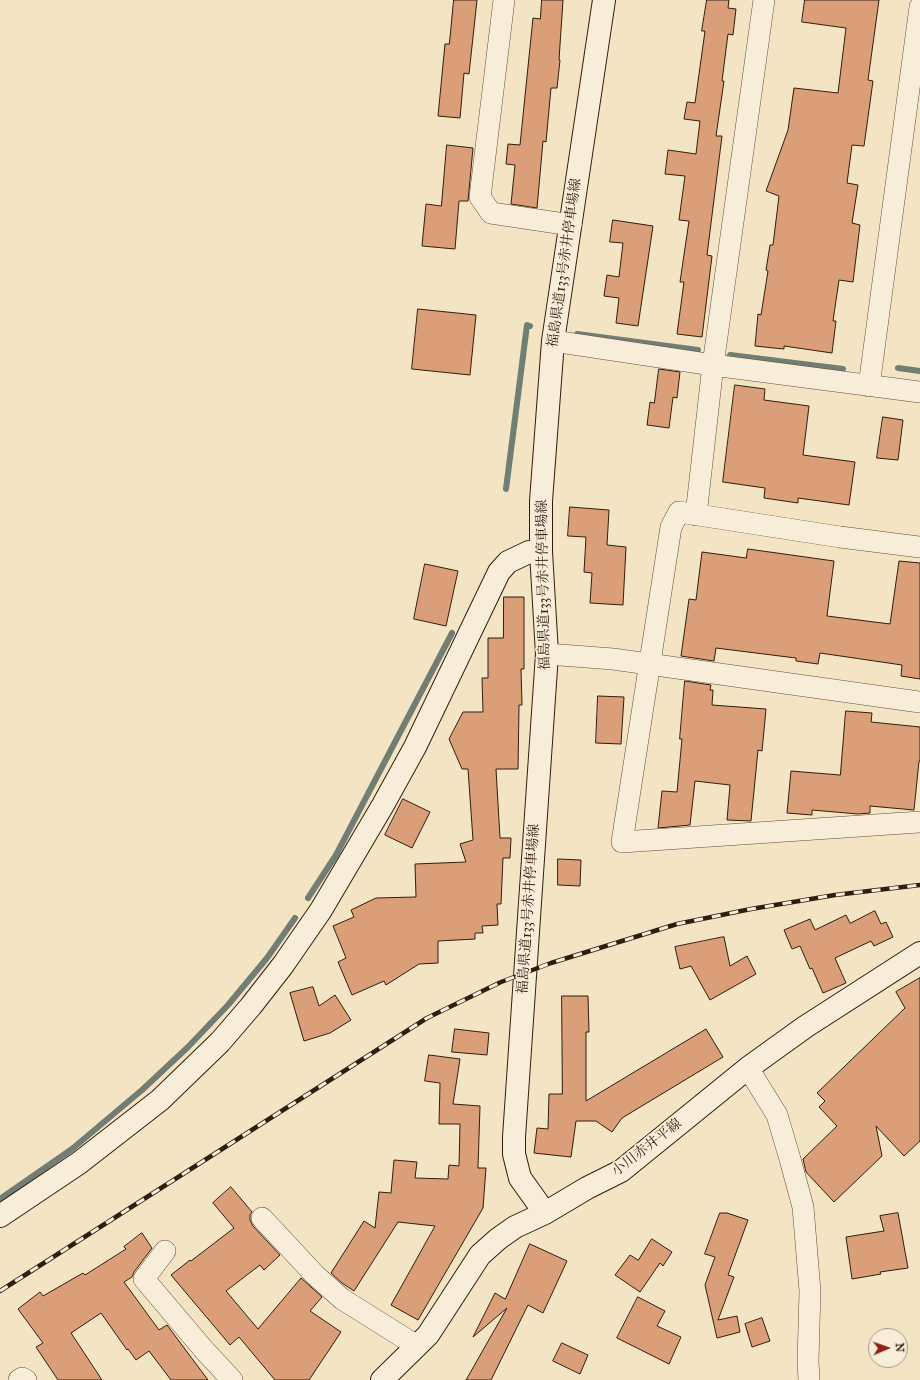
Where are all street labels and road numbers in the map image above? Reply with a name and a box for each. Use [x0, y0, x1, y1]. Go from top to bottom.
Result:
street label: 福島県道133号赤井停車場線 [545, 177, 585, 349]
street label: 福島県道133号赤井停車場線 [534, 500, 554, 670]
street label: 福島県道133号赤井停車場線 [515, 823, 543, 995]
street label: 小川赤井平線 [609, 1116, 685, 1180]

